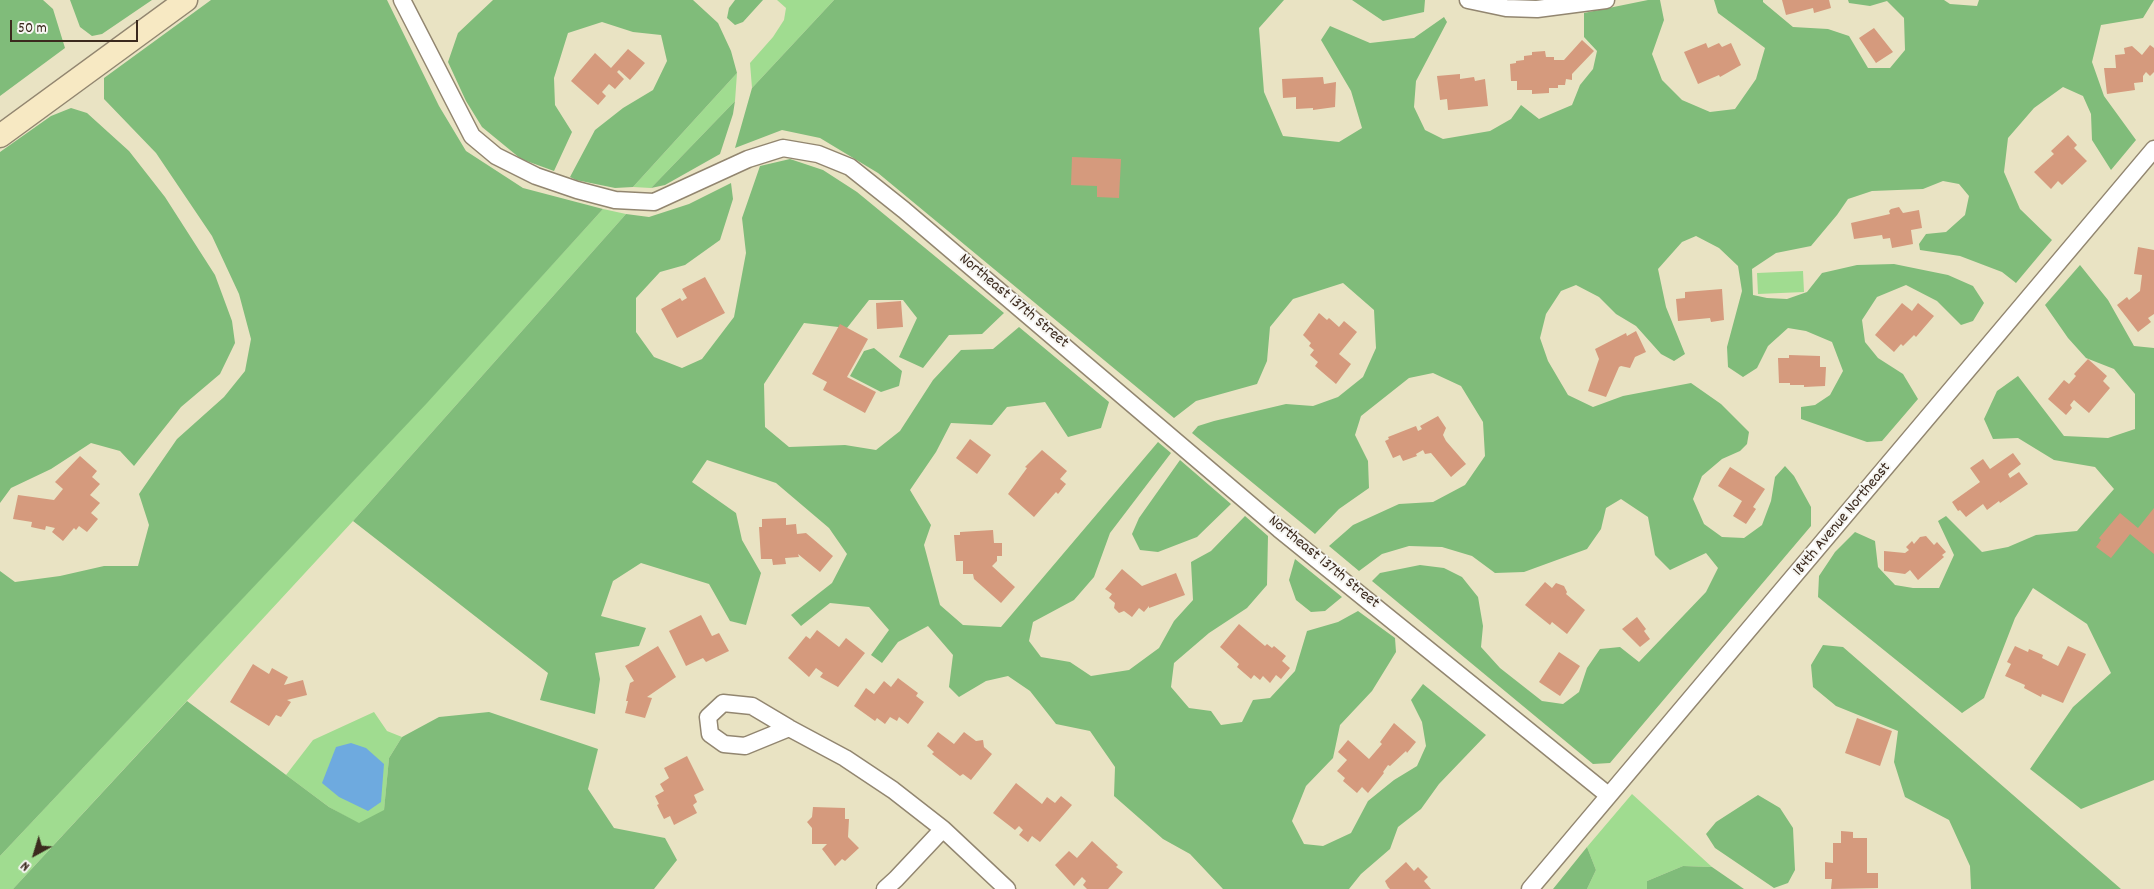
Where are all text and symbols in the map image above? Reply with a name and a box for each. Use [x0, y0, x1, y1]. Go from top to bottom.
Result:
scale bar [12, 10, 140, 42]
text: 50 m [18, 18, 47, 40]
street label: Northeast 137th Street [954, 250, 1072, 354]
street label: 184th Avenue Northeast [1790, 459, 1896, 581]
street label: Northeast 137th Street [1264, 512, 1382, 614]
north arrow [10, 829, 60, 879]
text: N [17, 856, 35, 876]

